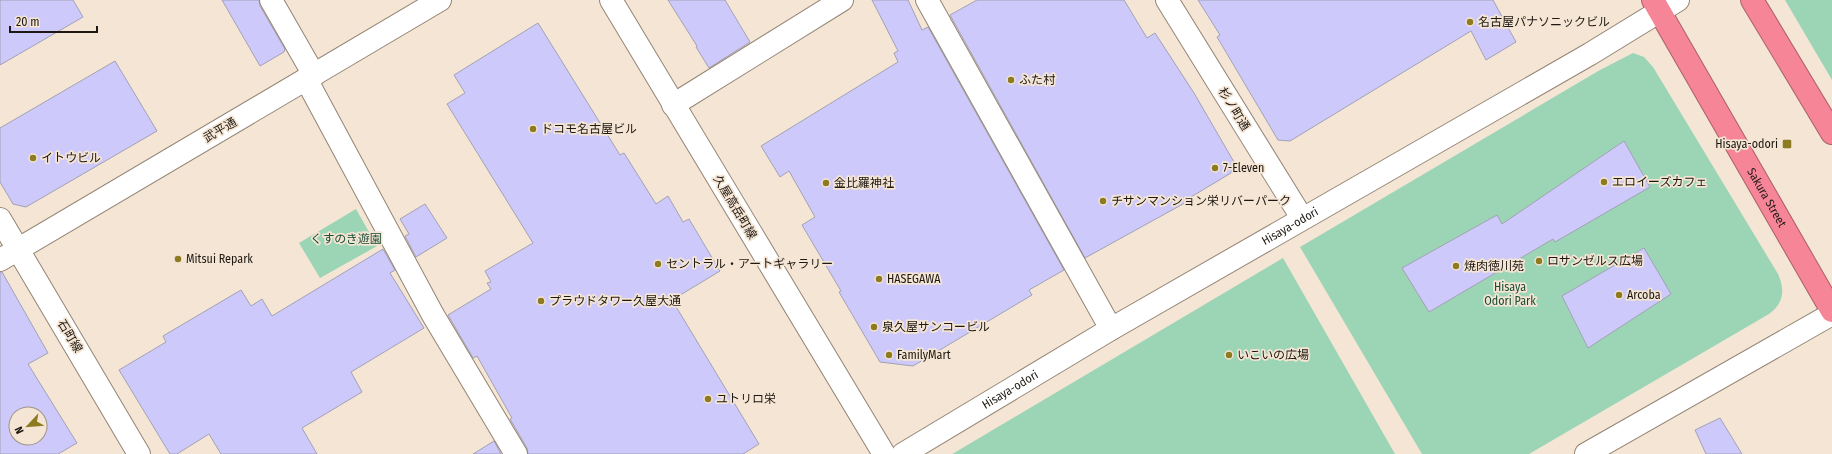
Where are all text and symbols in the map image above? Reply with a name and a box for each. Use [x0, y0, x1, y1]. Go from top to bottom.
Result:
scale bar [10, 8, 97, 34]
text: 20 m [16, 15, 40, 29]
place label: 名古屋パナソニックビル [1478, 15, 1610, 29]
marker: 名古屋パナソニックビル [1465, 17, 1475, 27]
place label: ふた村 [1019, 73, 1056, 87]
marker: ふた村 [1006, 75, 1016, 85]
street label: 杉ノ町通 [1215, 85, 1253, 133]
street label: 武平通 [201, 115, 239, 145]
place label: ドコモ名古屋ビル [541, 122, 637, 136]
marker: ドコモ名古屋ビル [528, 124, 538, 134]
place label: Hisaya-odori [1715, 137, 1778, 151]
marker: Hisaya-odori [1781, 138, 1793, 150]
place label: イトウビル [41, 151, 101, 165]
marker: イトウビル [28, 153, 38, 163]
place label: 7-Eleven [1223, 161, 1264, 175]
marker: 7-Eleven [1210, 163, 1220, 173]
street label: Sakura Street [1744, 166, 1789, 230]
street label: 久屋高岳町線 [710, 173, 760, 241]
place label: エロイーズカフェ [1612, 175, 1707, 189]
place label: 金比羅神社 [834, 176, 894, 190]
marker: エロイーズカフェ [1599, 177, 1609, 187]
marker: 金比羅神社 [821, 178, 831, 188]
place label: チサンマンション栄リバーパーク [1111, 194, 1291, 208]
marker: チサンマンション栄リバーパーク [1098, 196, 1108, 206]
street label: Hisaya-odori [1259, 205, 1321, 248]
park label: くすのき遊園 [310, 232, 382, 246]
place label: Mitsui Repark [186, 252, 253, 266]
marker: Mitsui Repark [173, 254, 183, 264]
place label: ロサンゼルス広場 [1547, 254, 1643, 268]
marker: ロサンゼルス広場 [1534, 256, 1544, 266]
place label: セントラル・アートギャラリー [666, 257, 833, 271]
marker: セントラル・アートギャラリー [653, 259, 663, 269]
place label: 焼肉徳川苑 [1464, 259, 1524, 273]
marker: 焼肉徳川苑 [1451, 261, 1461, 271]
place label: HASEGAWA [887, 272, 941, 286]
marker: HASEGAWA [874, 274, 884, 284]
park label: Hisaya Odori Park [1484, 280, 1536, 308]
place label: Arcoba [1627, 288, 1661, 302]
marker: Arcoba [1614, 290, 1624, 300]
place label: プラウドタワー久屋大通 [549, 294, 681, 308]
marker: プラウドタワー久屋大通 [536, 296, 546, 306]
street label: 石町線 [55, 317, 85, 355]
place label: 泉久屋サンコービル [882, 320, 990, 334]
marker: 泉久屋サンコービル [869, 322, 879, 332]
place label: FamilyMart [897, 348, 951, 362]
place label: いこいの広場 [1237, 348, 1309, 362]
marker: FamilyMart [884, 350, 894, 360]
marker: いこいの広場 [1224, 350, 1234, 360]
street label: Hisaya-odori [980, 367, 1041, 412]
place label: ユトリロ栄 [716, 392, 776, 406]
marker: ユトリロ栄 [703, 394, 713, 404]
north arrow [8, 406, 48, 446]
text: N [12, 424, 27, 436]

